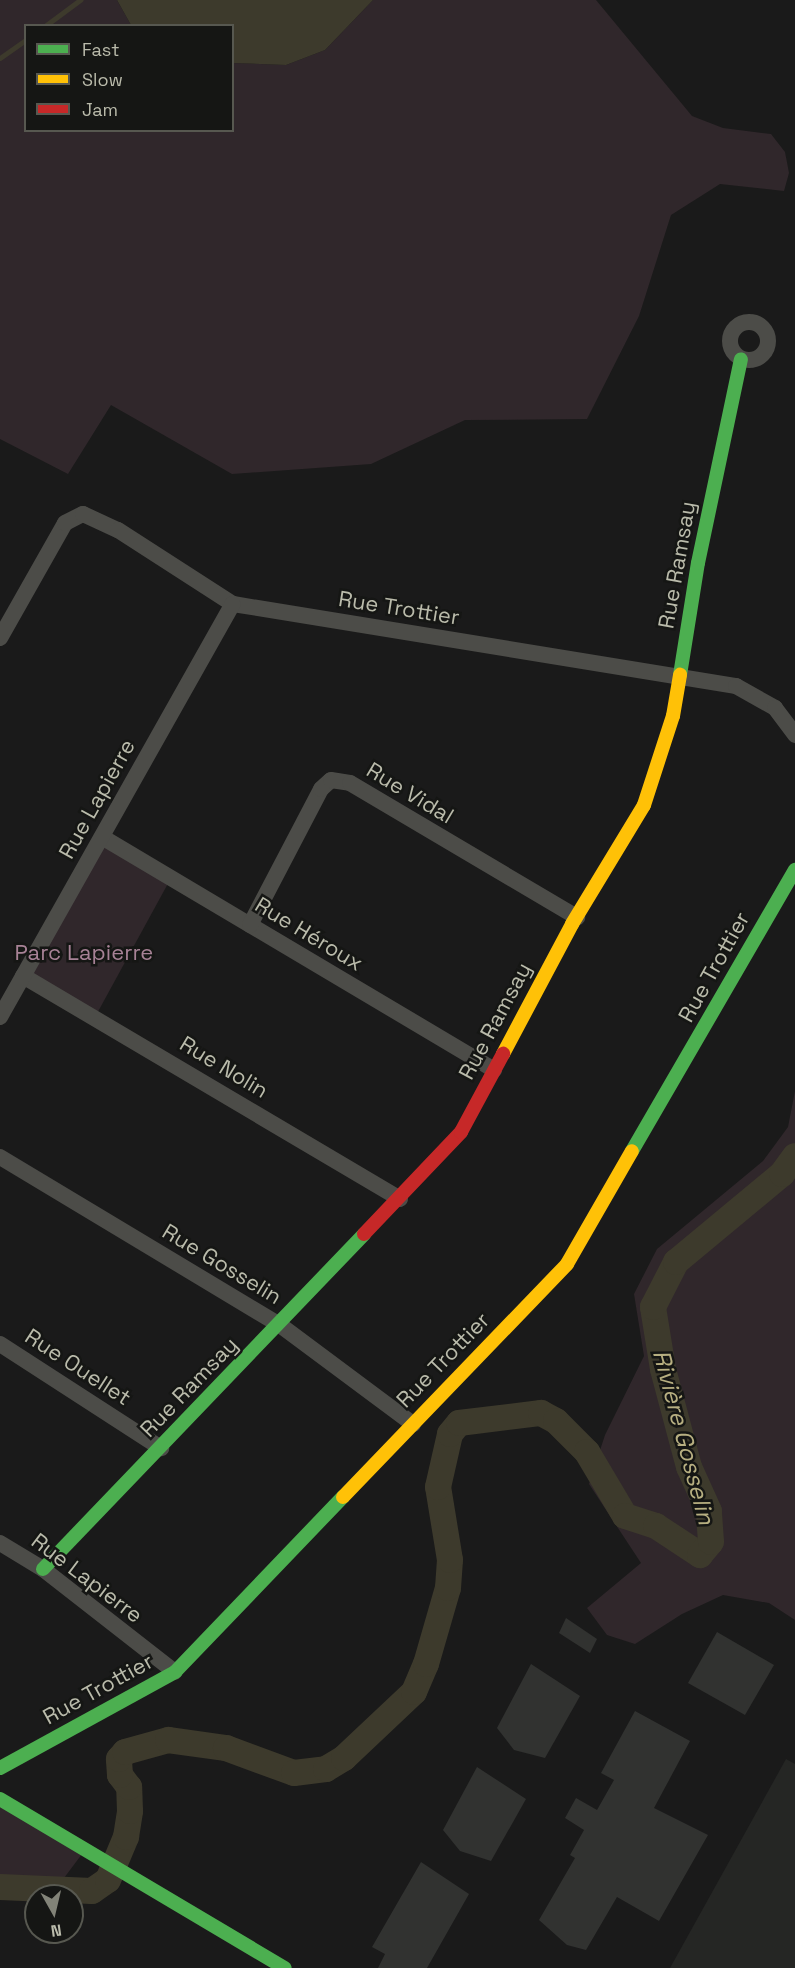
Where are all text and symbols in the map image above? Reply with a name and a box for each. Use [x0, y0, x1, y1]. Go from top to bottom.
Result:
legend [24, 24, 234, 132]
text: Fast [82, 38, 119, 61]
text: Slow [82, 68, 123, 91]
text: Jam [82, 98, 118, 121]
street label: Rue Ramsay [653, 499, 701, 631]
street label: Rue Trottier [336, 585, 462, 631]
street label: Rue Lapierre [53, 735, 141, 863]
street label: Rue Vidal [362, 757, 458, 829]
street label: Rue Héroux [250, 891, 368, 977]
street label: Rue Trottier [673, 907, 755, 1027]
park label: Parc Lapierre [15, 940, 153, 966]
street label: Rue Ramsay [453, 958, 537, 1084]
street label: Rue Nolin [175, 1030, 273, 1104]
street label: Rue Gosselin [158, 1218, 286, 1310]
street label: Rue Trottier [391, 1307, 495, 1413]
street label: Rue Ouellet [20, 1323, 136, 1411]
street label: Rue Ramsay [135, 1331, 243, 1443]
water label: Rivière Gosselin [647, 1346, 721, 1528]
street label: Rue Lapierre [26, 1528, 148, 1628]
street label: Rue Trottier [38, 1648, 158, 1730]
north arrow [24, 1884, 84, 1944]
text: N [50, 1919, 63, 1941]

